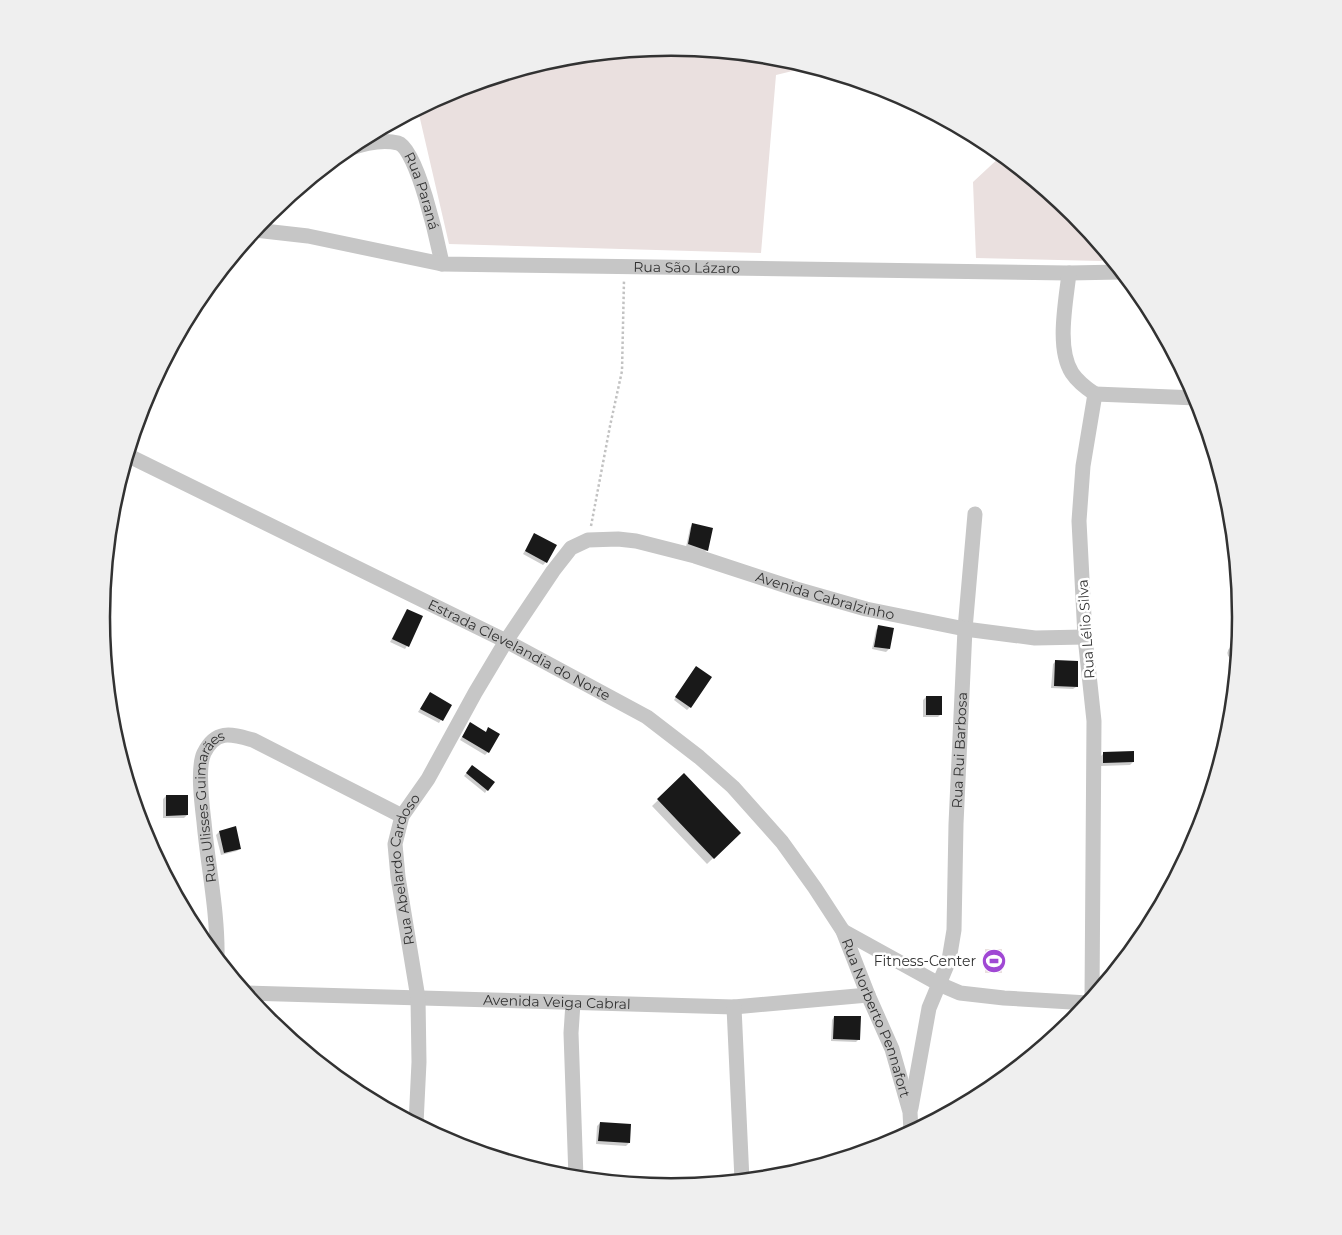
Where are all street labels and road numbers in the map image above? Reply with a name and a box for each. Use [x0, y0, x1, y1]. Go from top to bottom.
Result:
street label: Rua Paraná [400, 149, 443, 232]
street label: Rua São Lázaro [633, 258, 741, 277]
street label: Avenida Cabralzinho [753, 567, 896, 624]
street label: Rua Lélio Silva [1074, 579, 1098, 679]
street label: Estrada Clevelandia do Norte [425, 595, 614, 705]
street label: Rua Rui Barbosa [948, 692, 971, 809]
street label: Rua Ulisses Guimarães [191, 726, 227, 884]
street label: Rua Abelardo Cardoso [386, 790, 424, 946]
street label: Rua Norberto Pennafort [838, 936, 914, 1100]
street label: Avenida Veiga Cabral [483, 991, 631, 1013]

